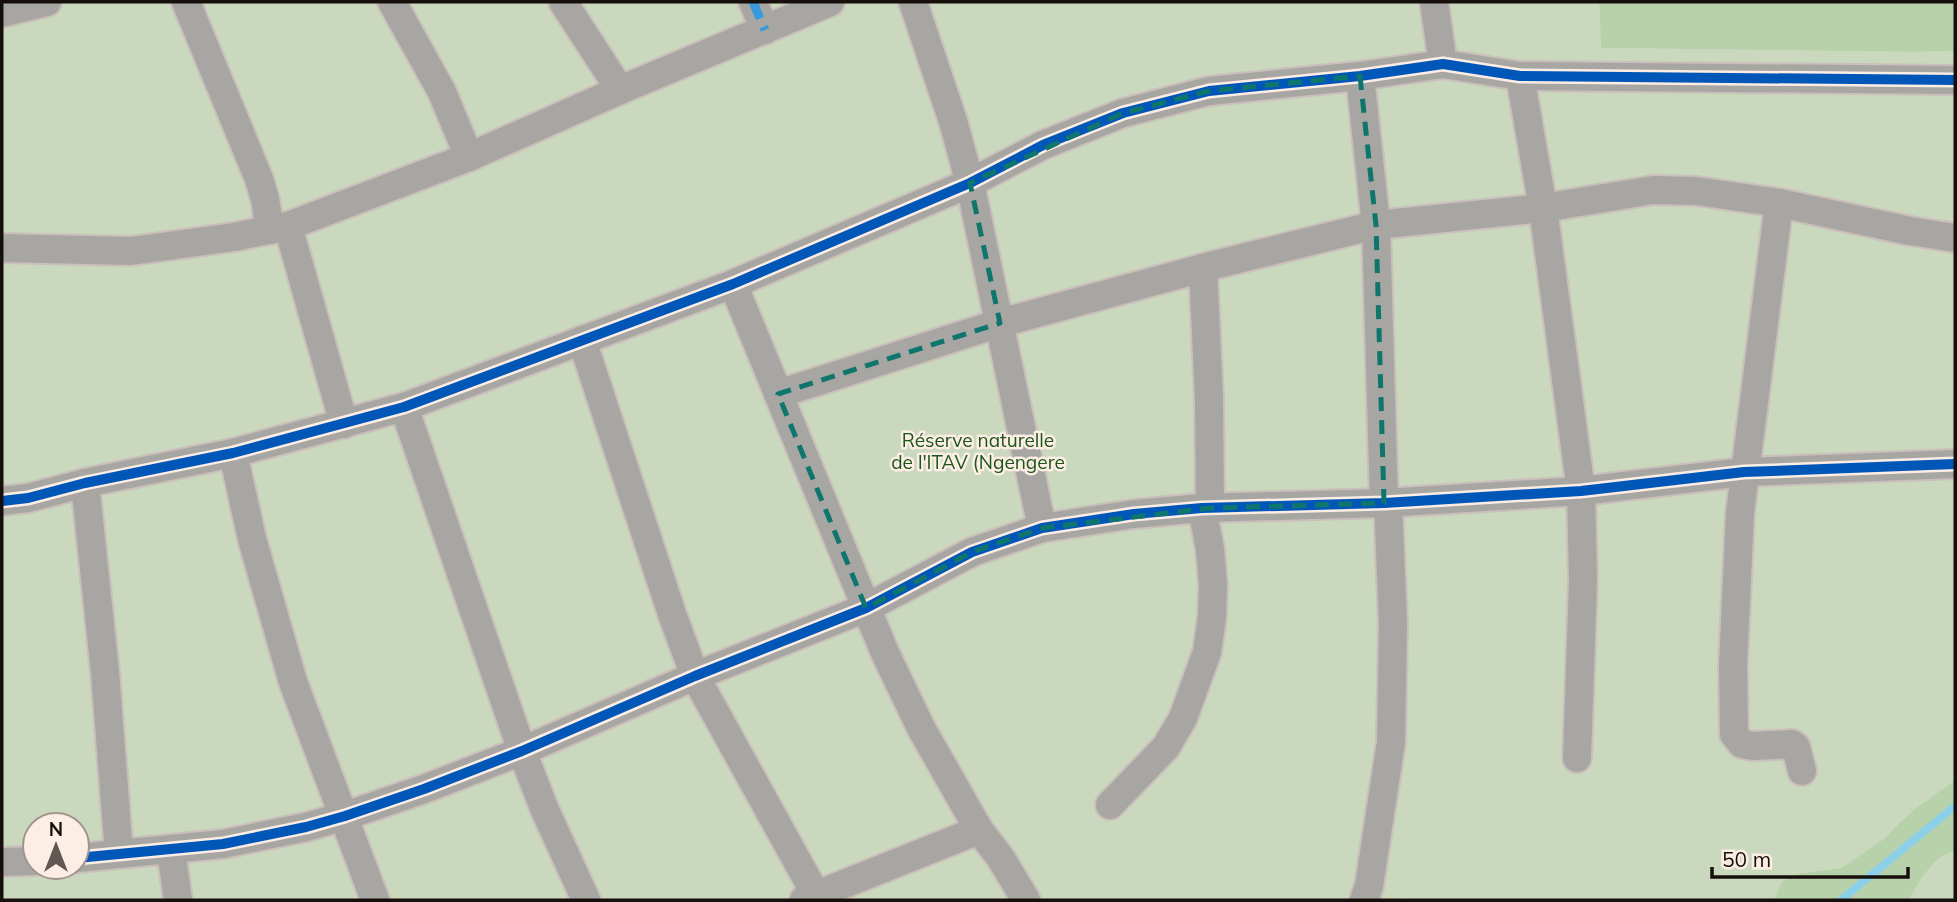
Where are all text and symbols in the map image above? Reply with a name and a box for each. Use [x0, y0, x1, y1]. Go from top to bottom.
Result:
park label: Réserve naturelle de l'ITAV (Ngengere [891, 428, 1065, 474]
north arrow [21, 811, 91, 881]
text: N [49, 817, 63, 841]
scale bar [1712, 836, 1908, 880]
text: 50 m [1722, 846, 1771, 872]

